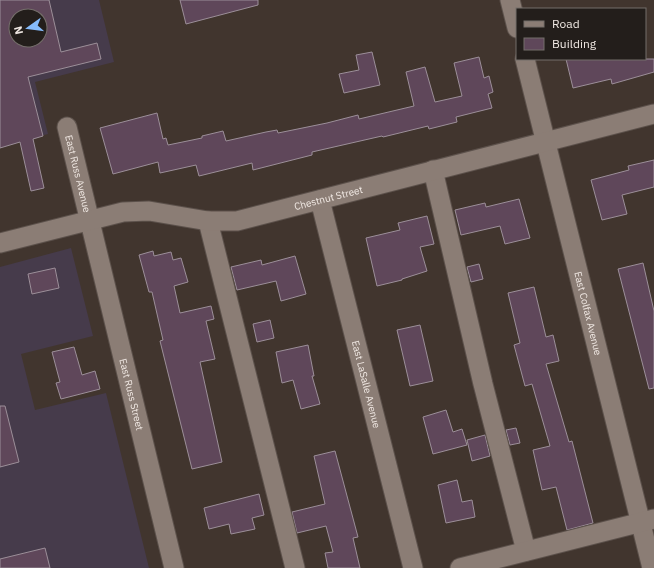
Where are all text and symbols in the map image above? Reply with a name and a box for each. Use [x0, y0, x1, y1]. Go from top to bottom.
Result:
north arrow [8, 8, 48, 48]
legend [516, 8, 646, 60]
text: Road [552, 16, 580, 31]
text: N [11, 25, 26, 36]
text: Building [552, 36, 597, 51]
street label: East Russ Avenue [63, 133, 94, 214]
street label: Chestnut Street [293, 182, 365, 213]
street label: East Colfax Avenue [572, 270, 605, 357]
street label: East LaSalle Avenue [349, 339, 384, 430]
street label: East Russ Street [117, 357, 147, 432]

